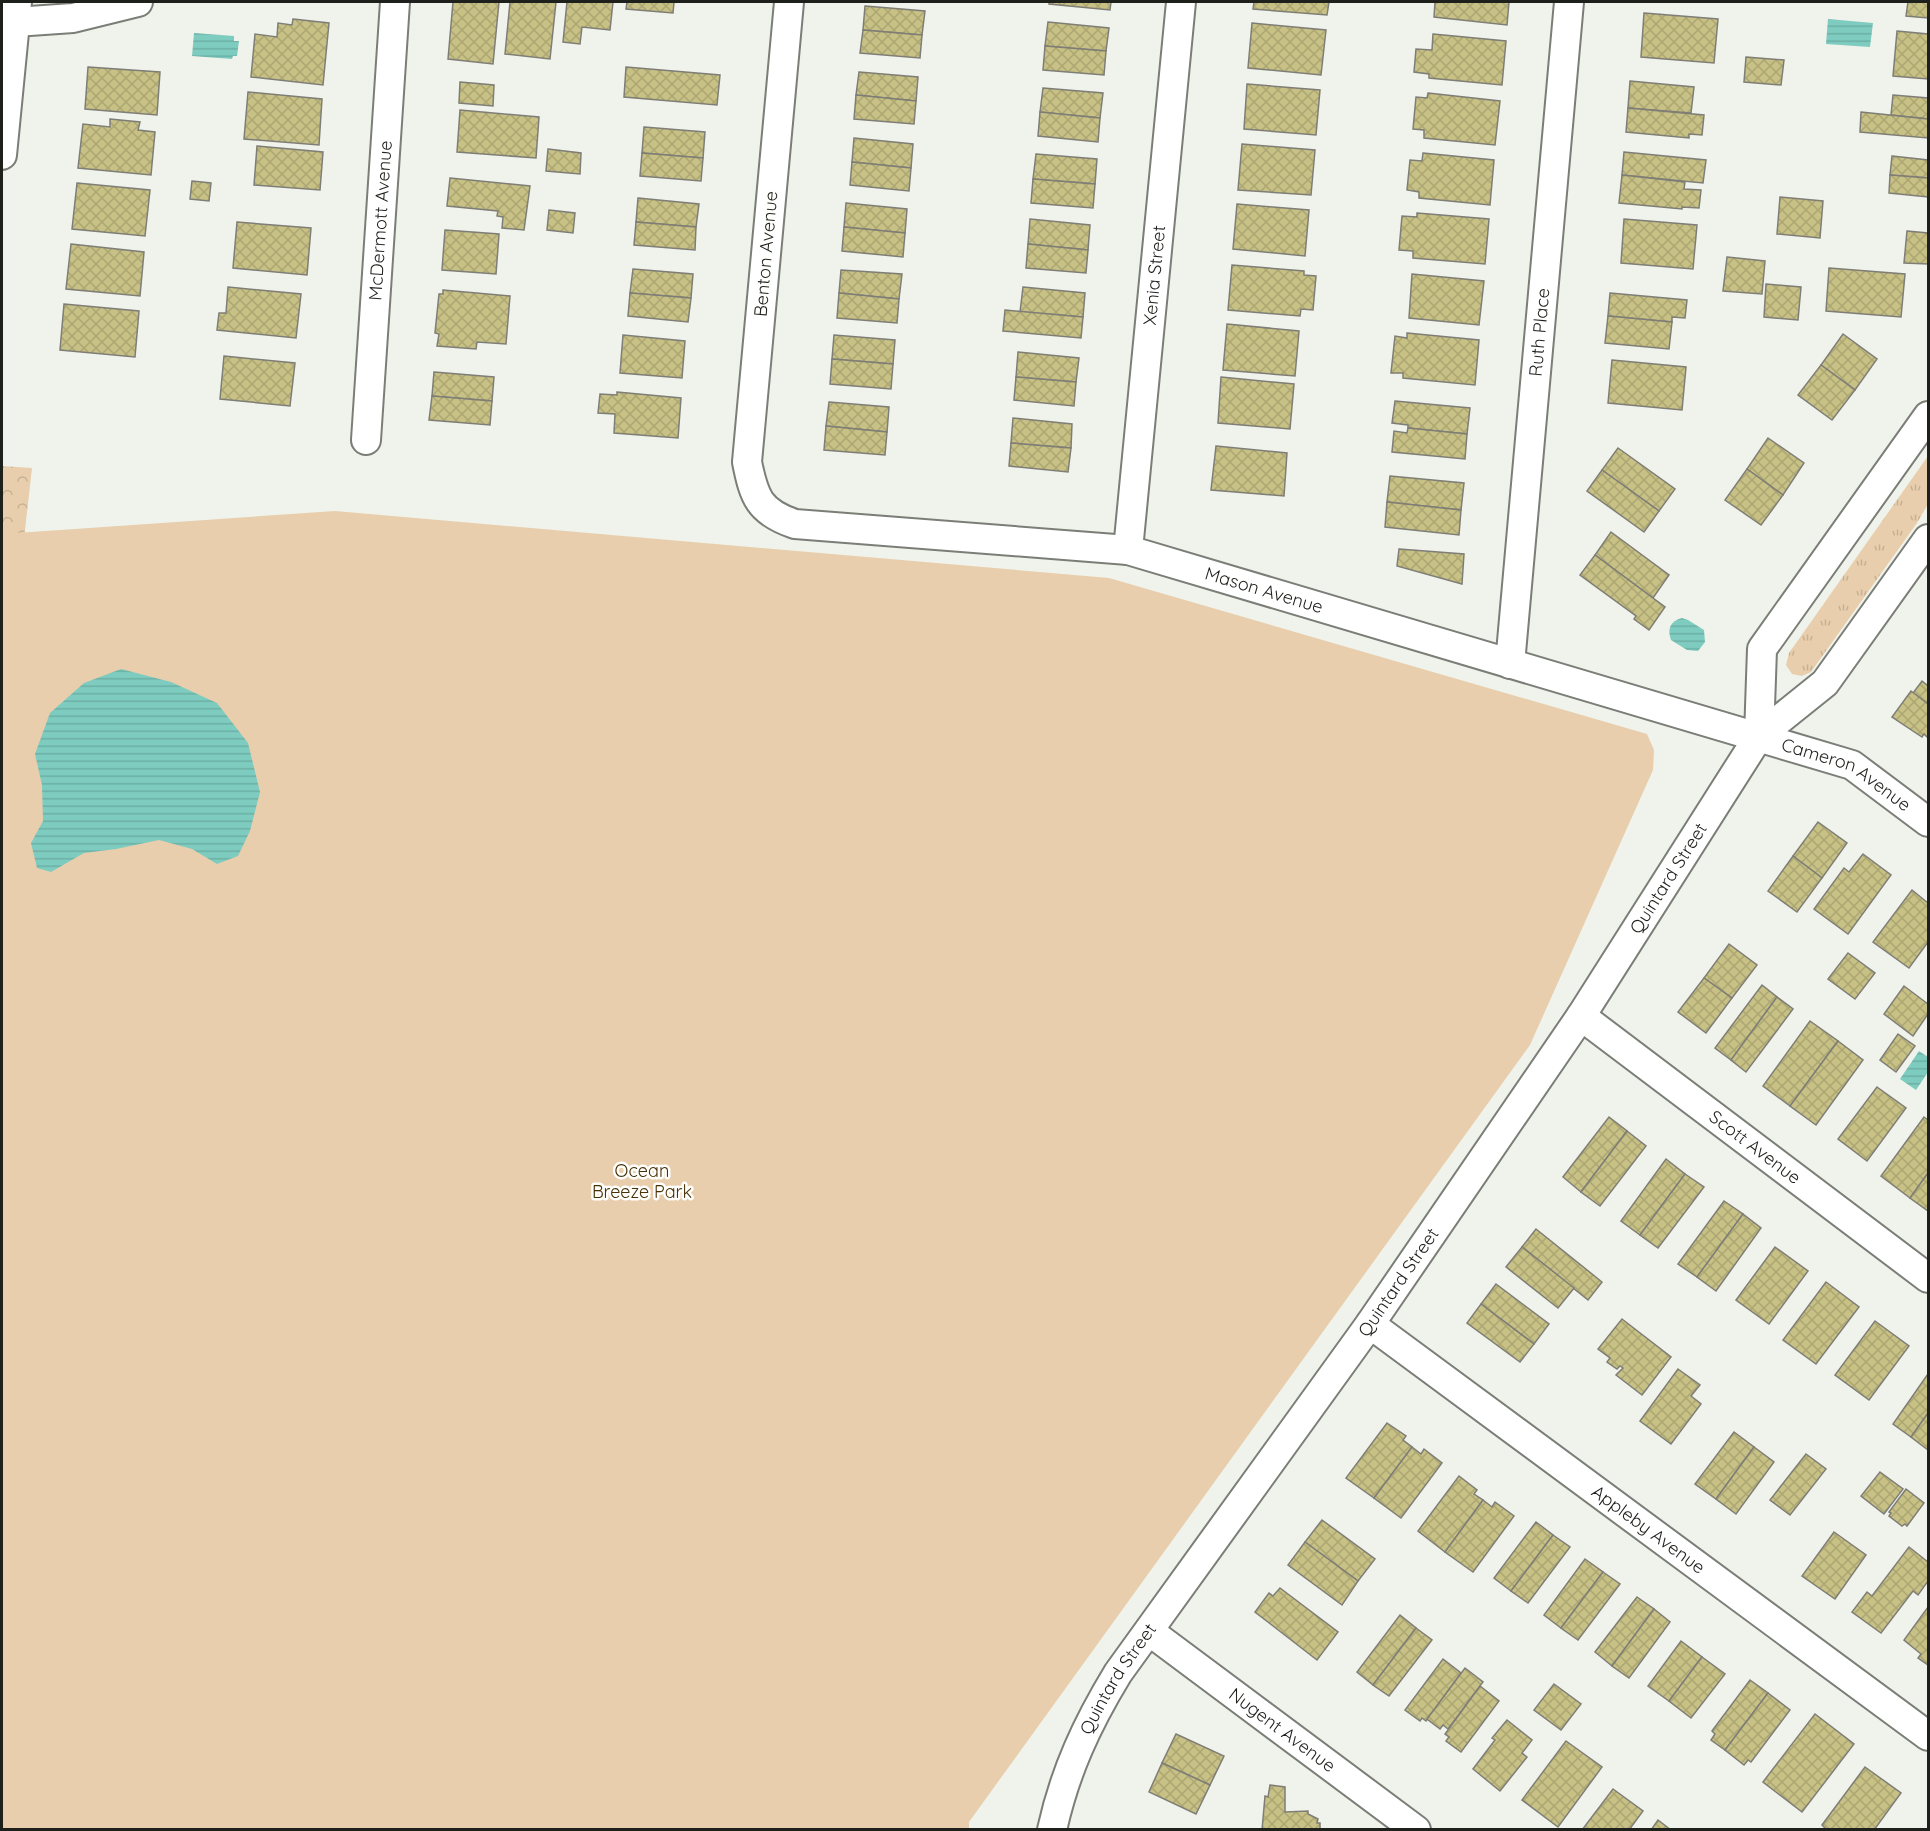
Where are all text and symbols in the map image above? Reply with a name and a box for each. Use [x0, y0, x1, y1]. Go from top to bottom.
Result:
street label: McDermott Avenue [363, 140, 397, 301]
street label: Benton Avenue [749, 190, 782, 318]
street label: Xenia Street [1138, 224, 1170, 326]
street label: Ruth Place [1524, 287, 1554, 377]
street label: Mason Avenue [1202, 562, 1326, 618]
street label: Cameron Avenue [1779, 733, 1916, 816]
street label: Quintard Street [1624, 818, 1712, 938]
street label: Scott Avenue [1705, 1105, 1806, 1189]
park label: Ocean Breeze Park [592, 1159, 692, 1203]
street label: Quintard Street [1353, 1223, 1443, 1341]
street label: Appleby Avenue [1587, 1480, 1710, 1579]
street label: Quintard Street [1074, 1619, 1161, 1738]
street label: Nugent Avenue [1225, 1683, 1340, 1777]

